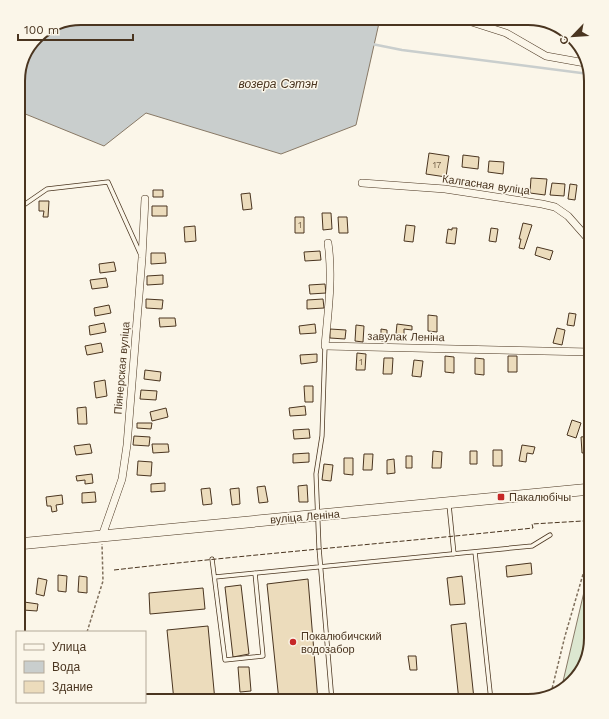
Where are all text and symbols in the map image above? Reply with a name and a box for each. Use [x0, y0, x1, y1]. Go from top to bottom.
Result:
scale bar [18, 16, 133, 42]
north arrow [553, 16, 593, 56]
text: 100 m [24, 23, 59, 37]
text: С [557, 34, 572, 46]
water label: возера Сэтэн [239, 77, 318, 91]
house number: 17 [433, 160, 441, 170]
street label: Калгасная вуліца [441, 172, 532, 198]
house number: 1 [298, 220, 302, 230]
street label: Піянерская вуліца [111, 320, 133, 415]
street label: завулак Леніна [367, 330, 446, 344]
house number: 1 [359, 357, 363, 367]
place label: Пакалюбічы [509, 491, 571, 504]
marker: Пакалюбічы [496, 492, 506, 502]
street label: вуліца Леніна [270, 507, 341, 527]
place label: Покалюбичский водозабор [301, 630, 382, 656]
legend [16, 631, 146, 703]
marker: Покалюбичский водозабор [288, 637, 298, 647]
text: Улица [52, 640, 86, 654]
text: Вода [52, 660, 80, 674]
text: Здание [52, 680, 93, 694]

